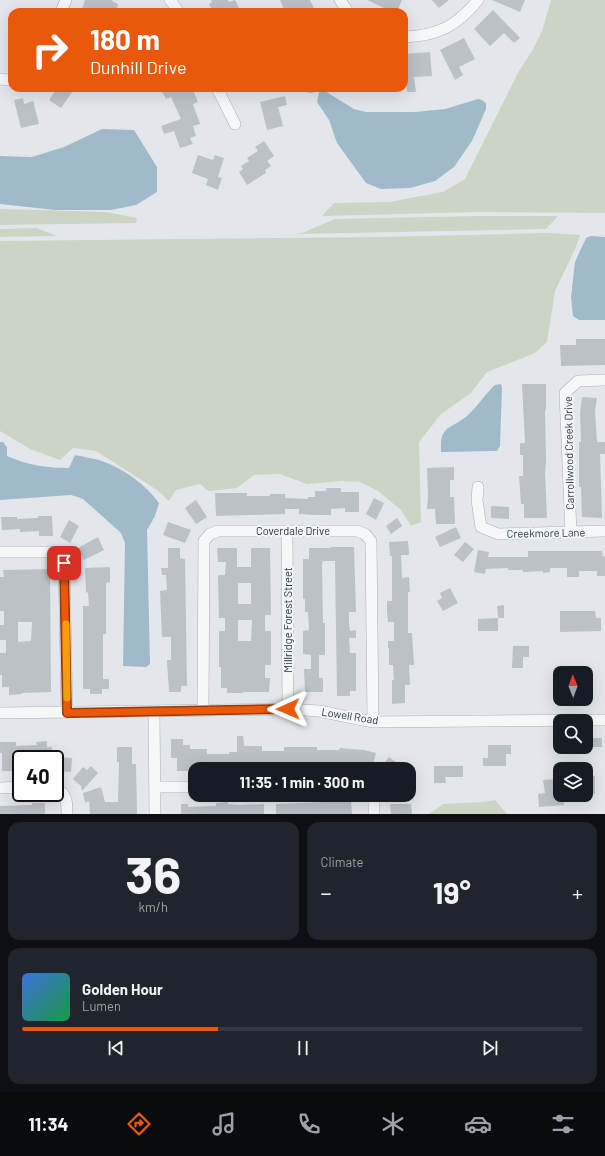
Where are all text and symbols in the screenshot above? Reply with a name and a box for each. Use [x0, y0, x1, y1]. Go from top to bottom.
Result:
text: 180 m [90, 22, 160, 56]
icon: right [24, 24, 76, 76]
text: Dunhill Drive [90, 56, 186, 78]
street label: Carrollwood Creek Drive [561, 396, 576, 510]
street label: Coverdale Drive [256, 524, 330, 537]
street label: Creekmore Lane [507, 525, 585, 540]
pin [47, 546, 81, 580]
icon: arrive [53, 552, 75, 574]
street label: Millridge Forest Street [281, 567, 294, 673]
north arrow [553, 666, 593, 706]
map controls [553, 666, 593, 802]
position arrow [267, 688, 309, 730]
street label: Lowell Road [321, 705, 379, 726]
button: search [553, 714, 593, 754]
speed limit sign: 40 [12, 750, 64, 802]
button: layers [553, 762, 593, 802]
text: 11:35 · 1 min · 300 m [239, 773, 365, 791]
text: 36 [125, 842, 181, 904]
text: Climate [321, 854, 364, 870]
text: 19° [433, 874, 471, 910]
text: − [321, 879, 332, 905]
text: + [572, 879, 583, 905]
text: km/h [139, 899, 168, 915]
text: Golden Hour [82, 980, 163, 998]
text: Lumen [82, 998, 121, 1014]
icon: previous [105, 1037, 127, 1059]
icon: pause [292, 1037, 314, 1059]
icon: next [479, 1037, 501, 1059]
icon: directions [125, 1110, 153, 1138]
icon: music [210, 1110, 238, 1138]
icon: phone [295, 1110, 323, 1138]
icon: climate [379, 1110, 407, 1138]
icon: car [464, 1110, 492, 1138]
icon: filters [549, 1110, 577, 1138]
text: 11:34 [28, 1113, 68, 1135]

